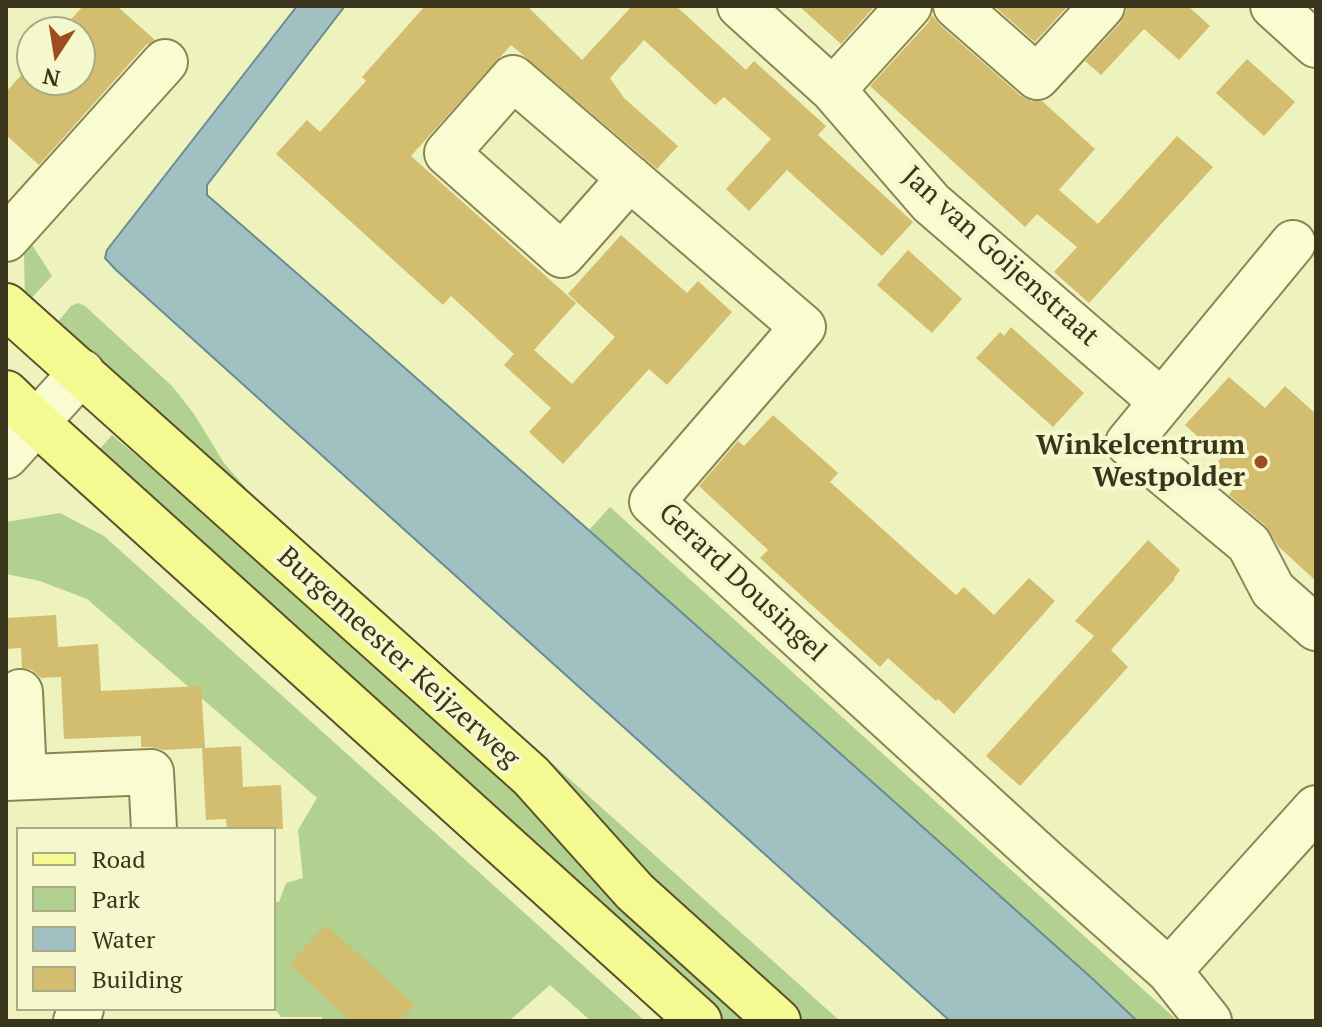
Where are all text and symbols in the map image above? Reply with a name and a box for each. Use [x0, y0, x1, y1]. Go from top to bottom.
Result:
north arrow [16, 16, 96, 96]
text: N [40, 62, 62, 94]
street label: Jan van Goijenstraat [895, 160, 1105, 354]
place label: Winkelcentrum Westpolder [1036, 429, 1245, 495]
marker: Winkelcentrum Westpolder [1252, 453, 1270, 471]
street label: Gerard Dousingel [651, 497, 833, 669]
street label: Burgemeester Keijzerweg [270, 540, 526, 776]
legend [16, 827, 276, 1011]
text: Road [92, 843, 146, 875]
text: Park [92, 883, 140, 915]
text: Water [92, 923, 155, 955]
text: Building [92, 963, 182, 995]

